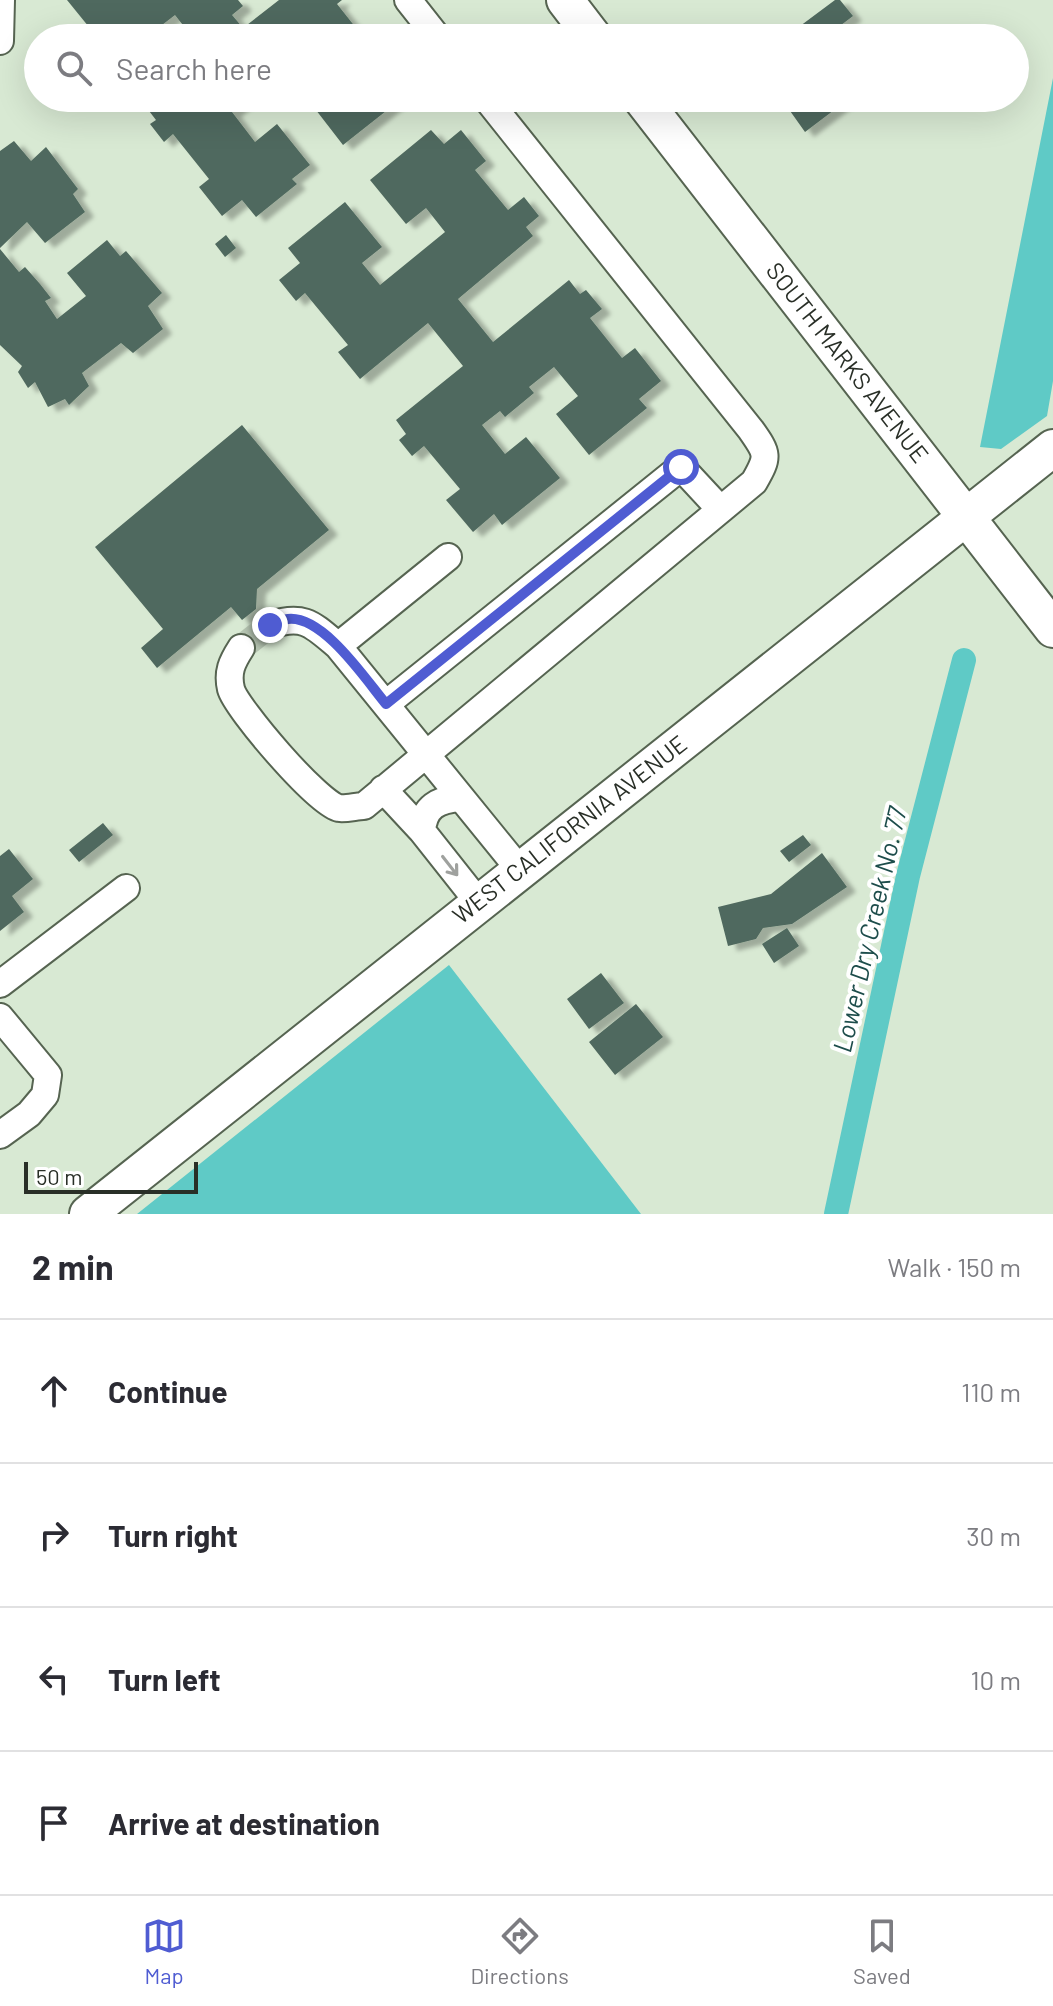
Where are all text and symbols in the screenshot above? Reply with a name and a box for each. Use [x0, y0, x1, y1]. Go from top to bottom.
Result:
search box [24, 24, 1029, 112]
icon: search [52, 46, 96, 90]
text: Search here [116, 50, 272, 86]
street label: SOUTH MARKS AVENUE [761, 256, 935, 468]
route start [663, 449, 699, 485]
route end [252, 607, 288, 643]
street label: WEST CALIFORNIA AVENUE [446, 728, 692, 929]
water label: Lower Dry Creek No. 77 [825, 802, 912, 1055]
one-way arrow [442, 855, 459, 876]
scale bar [24, 1158, 198, 1194]
text: 50 m [36, 1163, 82, 1189]
text: 2 min [32, 1246, 114, 1287]
text: Walk · 150 m [887, 1251, 1021, 1282]
icon: ahead [32, 1369, 76, 1413]
text: Continue [108, 1373, 228, 1409]
text: 110 m [961, 1376, 1021, 1407]
icon: right [32, 1513, 76, 1557]
text: Turn right [108, 1517, 238, 1553]
text: 30 m [966, 1520, 1021, 1551]
icon: left [32, 1657, 76, 1701]
text: Turn left [108, 1661, 221, 1697]
text: 10 m [971, 1664, 1021, 1695]
icon: arrive [32, 1801, 76, 1845]
text: Arrive at destination [108, 1805, 380, 1841]
tab: Map [142, 1914, 186, 1988]
tab: Directions [470, 1914, 569, 1988]
tab: Saved [853, 1914, 911, 1988]

